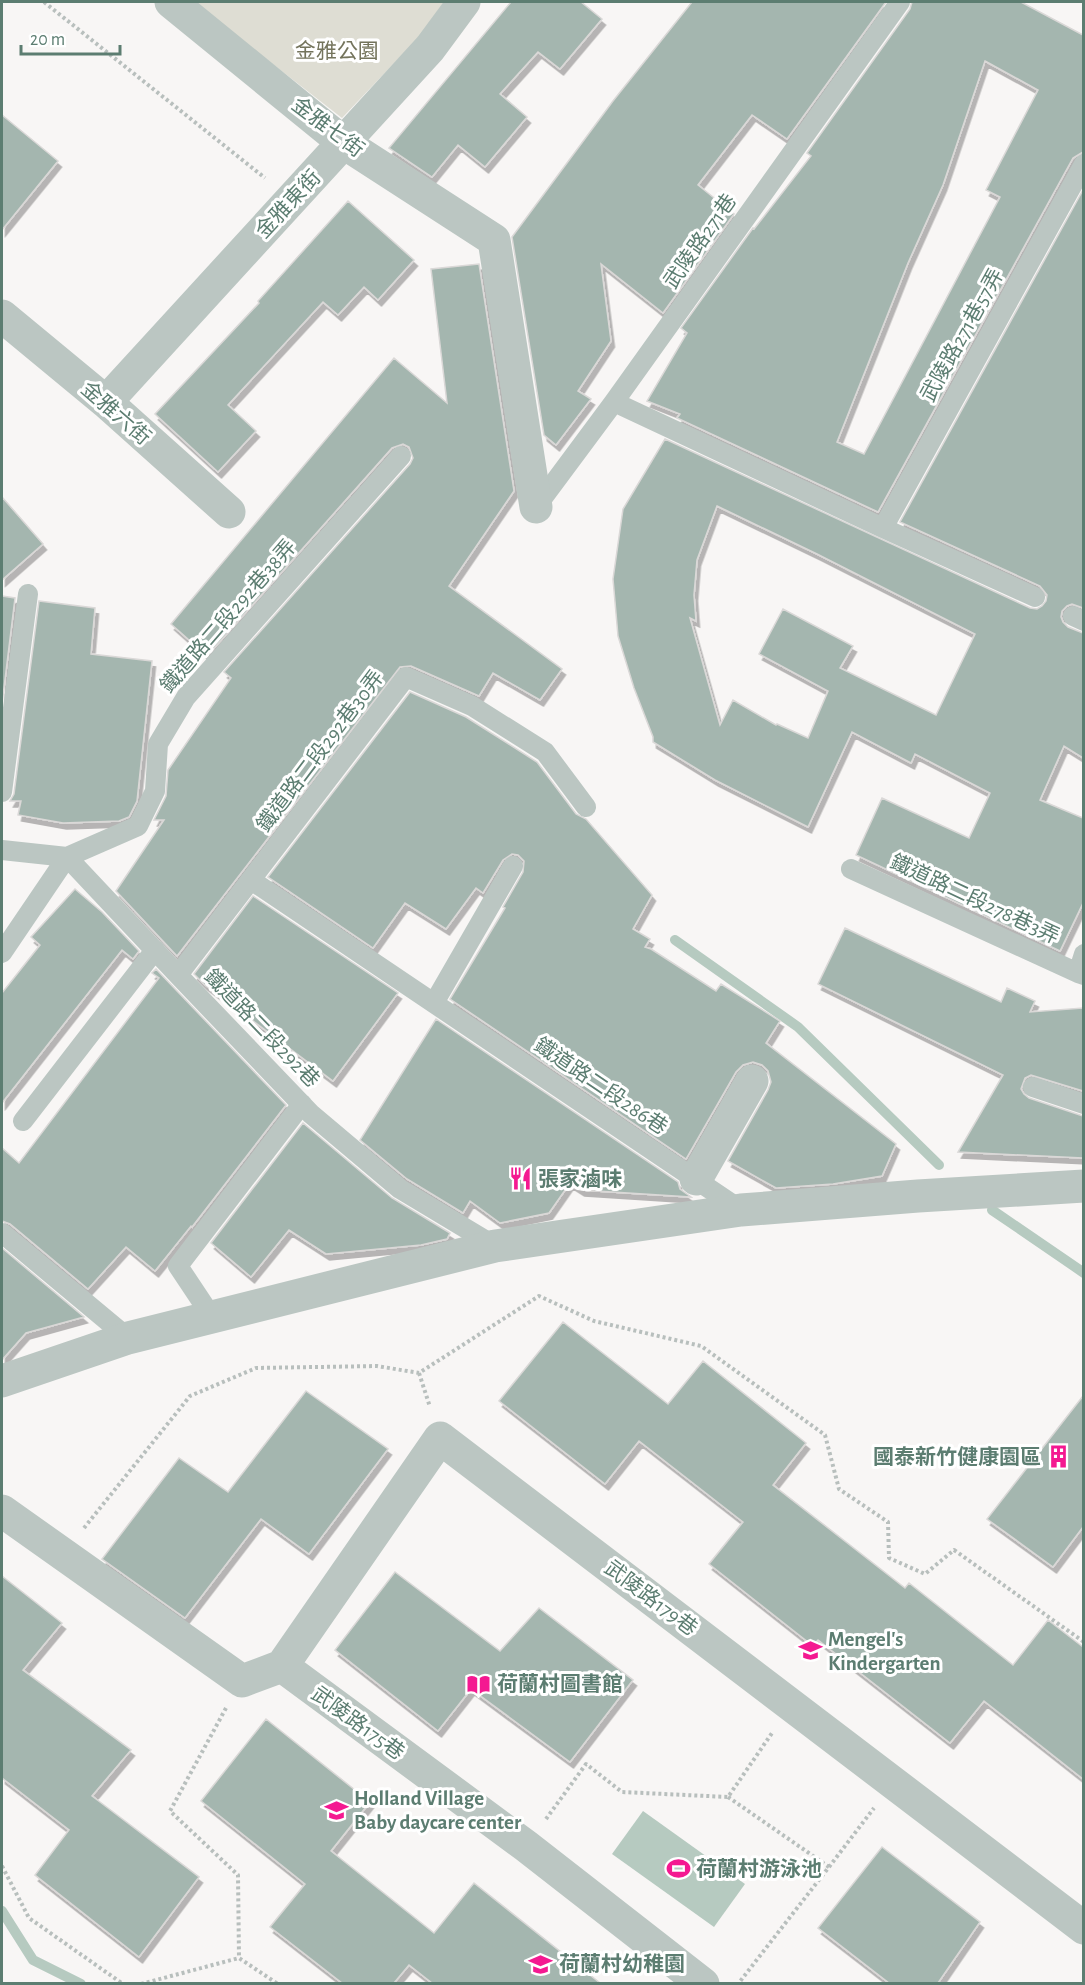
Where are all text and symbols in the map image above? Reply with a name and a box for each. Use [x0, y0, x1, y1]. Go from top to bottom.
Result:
scale bar [21, 18, 120, 56]
text: 20 m [30, 31, 65, 49]
park label: 金雅公園 [295, 40, 379, 62]
street label: 金雅七街 [288, 93, 368, 161]
street label: 金雅東街 [251, 166, 325, 242]
street label: 武陵路271巷 [660, 190, 740, 292]
street label: 武陵路271巷57弄 [916, 265, 1008, 405]
street label: 金雅六街 [77, 377, 155, 449]
street label: 鐵道路二段292巷38弄 [156, 535, 300, 697]
street label: 鐵道路二段292巷30弄 [252, 666, 388, 836]
street label: 鐵道路二段278巷3弄 [887, 850, 1063, 948]
street label: 鐵道路二段292巷 [200, 965, 324, 1091]
street label: 鐵道路二段286巷 [530, 1033, 672, 1139]
restaurant icon: 張家滷味 [507, 1166, 533, 1192]
place label: 張家滷味 [538, 1167, 622, 1190]
building icon: 國泰新竹健康園區 [1046, 1444, 1072, 1470]
place label: 國泰新竹健康園區 [873, 1445, 1041, 1468]
street label: 武陵路179巷 [601, 1556, 701, 1640]
place label: Mengel's Kindergarten [828, 1629, 941, 1674]
school or university icon: Mengel's Kindergarten [797, 1638, 823, 1664]
library icon: 荷蘭村圖書館 [466, 1671, 492, 1697]
place label: 荷蘭村圖書館 [497, 1672, 623, 1695]
street label: 武陵路175巷 [308, 1682, 408, 1764]
place label: Holland Village Baby daycare center [354, 1788, 522, 1833]
school or university icon: Holland Village Baby daycare center [323, 1797, 349, 1823]
sports icon: 荷蘭村游泳池 [665, 1856, 691, 1882]
place label: 荷蘭村游泳池 [696, 1857, 822, 1880]
school or university icon: 荷蘭村幼稚園 [528, 1951, 554, 1977]
place label: 荷蘭村幼稚園 [559, 1952, 685, 1975]

